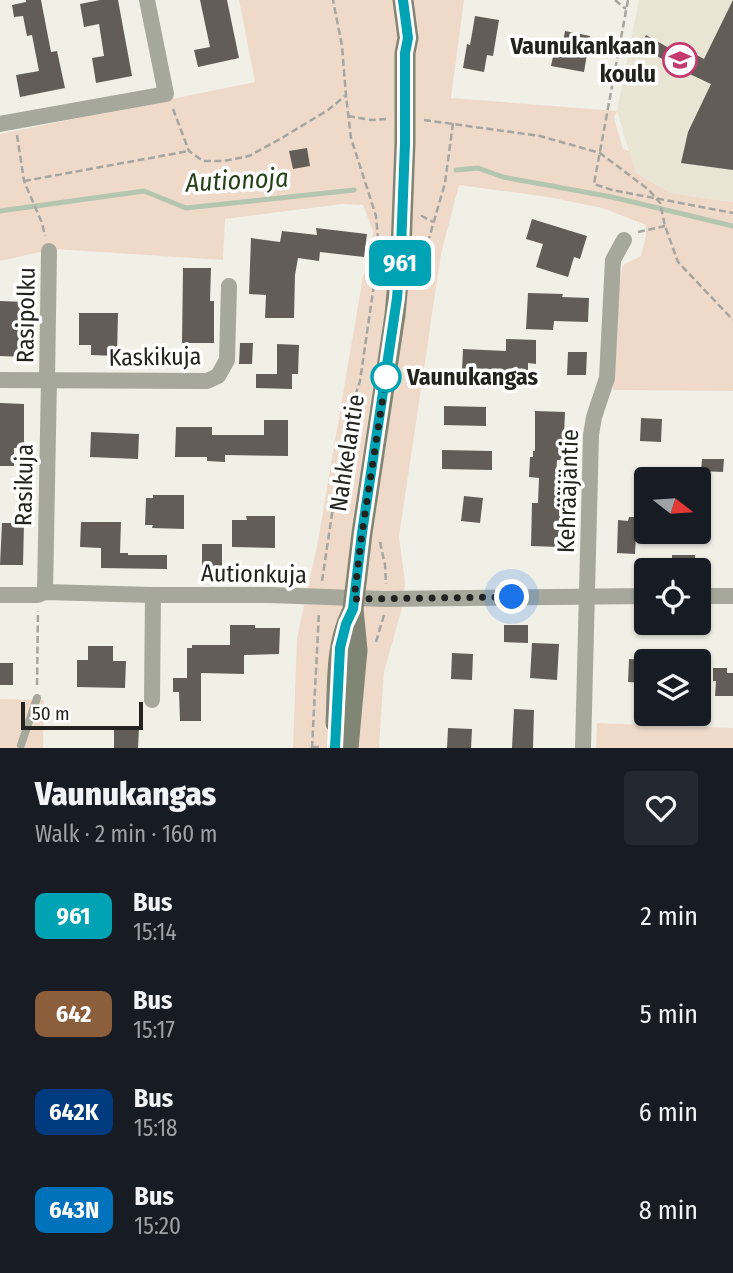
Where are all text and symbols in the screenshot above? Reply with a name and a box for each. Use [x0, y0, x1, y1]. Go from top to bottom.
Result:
place label: Vaunukankaan koulu [509, 32, 656, 88]
school or university icon: Vaunukankaan koulu [661, 41, 699, 79]
water label: Autionoja [184, 162, 289, 199]
line badge: 961 [360, 240, 440, 286]
text: 961 [383, 249, 417, 277]
street label: Rasipolku [11, 267, 41, 363]
street label: Kaskikuja [108, 342, 202, 372]
marker: Vaunukangas [371, 362, 401, 392]
place label: Vaunukangas [406, 363, 539, 391]
street label: Nahkelantie [324, 392, 370, 514]
street label: Kehrääjäntie [552, 429, 584, 553]
street label: Rasikuja [9, 444, 39, 526]
north arrow [634, 467, 710, 544]
map controls [634, 467, 711, 726]
button: locate [634, 558, 711, 635]
street label: Autionkuja [201, 559, 307, 589]
your location [494, 579, 529, 614]
button: layers [634, 649, 711, 726]
scale bar [21, 699, 144, 731]
text: 50 m [32, 702, 70, 725]
button: heart [624, 771, 698, 845]
text: Vaunukangas [35, 774, 216, 814]
text: Walk · 2 min · 160 m [35, 820, 217, 848]
text: Bus [133, 887, 172, 918]
text: 2 min [640, 901, 698, 932]
text: 961 [57, 902, 90, 930]
text: 15:14 [133, 918, 177, 946]
text: Bus [133, 985, 172, 1016]
text: 5 min [640, 999, 698, 1030]
text: 642 [56, 1000, 91, 1028]
text: 15:17 [133, 1016, 175, 1044]
text: Bus [134, 1083, 173, 1114]
text: 6 min [639, 1097, 698, 1128]
text: 642K [49, 1098, 99, 1126]
text: 15:18 [134, 1114, 178, 1142]
text: Bus [134, 1181, 174, 1212]
text: 8 min [639, 1195, 698, 1226]
text: 643N [49, 1196, 99, 1224]
text: 15:20 [134, 1212, 181, 1240]

